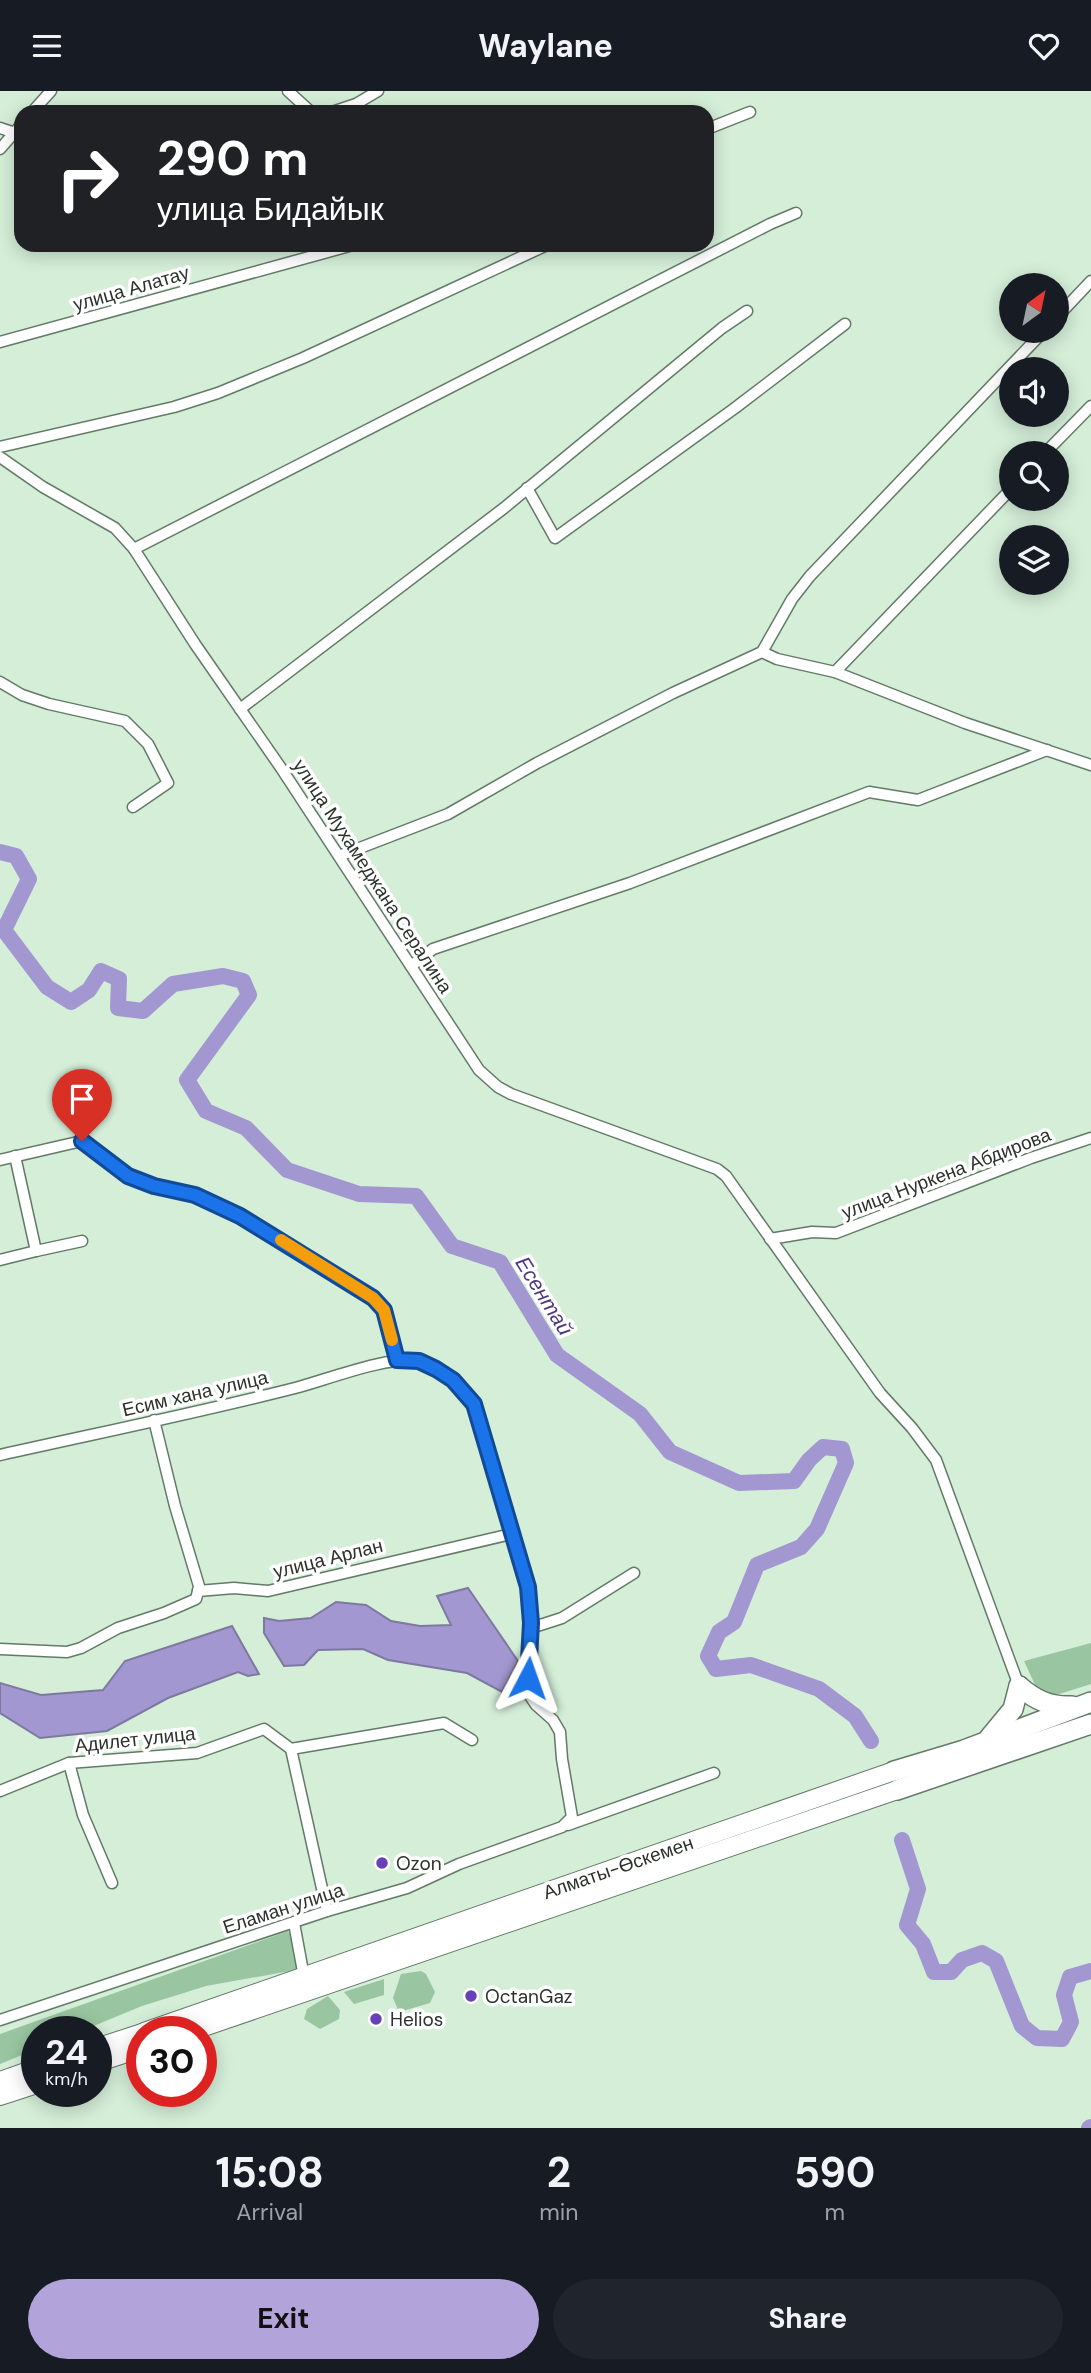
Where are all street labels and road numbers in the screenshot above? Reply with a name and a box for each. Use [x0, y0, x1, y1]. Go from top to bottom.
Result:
street label: улица Алатау [70, 260, 193, 317]
street label: улица Мухамеджана Сералина [287, 754, 458, 999]
street label: улица Нуркена Абдирова [838, 1122, 1055, 1225]
street label: Есим хана улица [120, 1364, 271, 1422]
street label: улица Арлан [271, 1533, 385, 1584]
street label: Адилет улица [73, 1721, 197, 1758]
street label: Алматы-Өскемен [540, 1830, 697, 1905]
street label: Еламан улица [220, 1877, 347, 1940]

